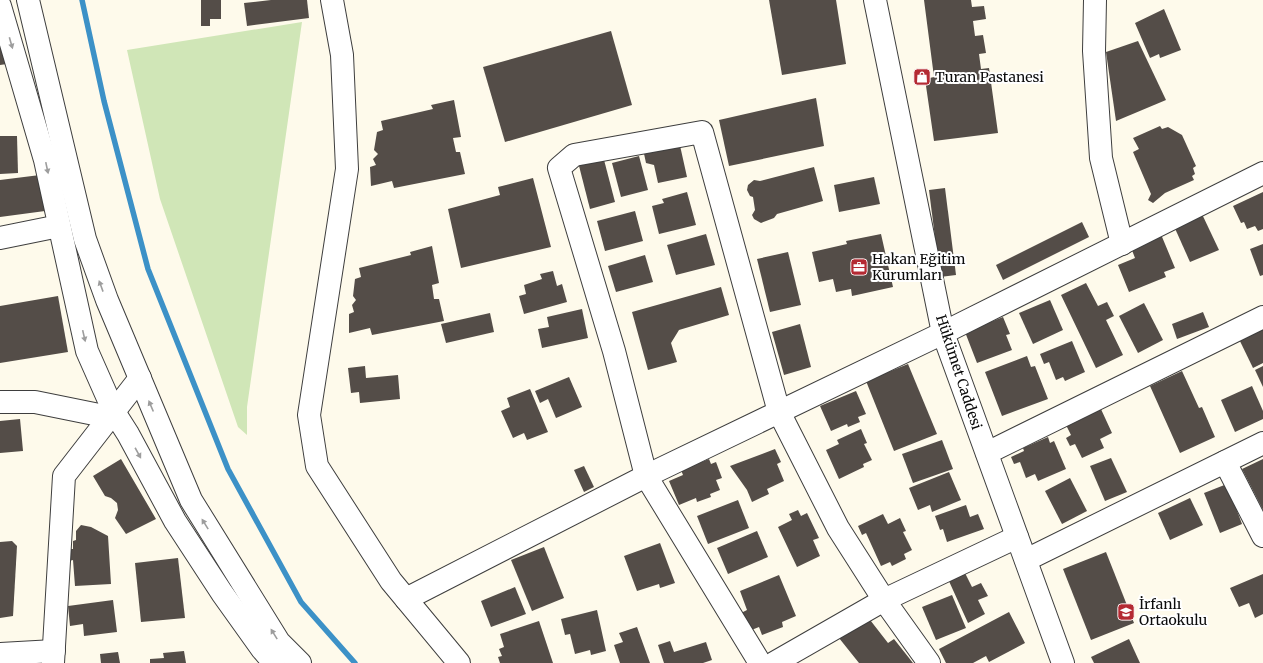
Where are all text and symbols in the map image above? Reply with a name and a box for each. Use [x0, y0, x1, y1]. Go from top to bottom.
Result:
one-way arrow [8, 37, 14, 49]
shop icon: Turan Pastanesi [912, 67, 932, 87]
place label: Turan Pastanesi [935, 68, 1044, 86]
one-way arrow [44, 162, 50, 174]
place label: Hakan Eğitim Kurumları [872, 250, 965, 284]
office icon: Hakan Eğitim Kurumları [849, 257, 869, 277]
one-way arrow [98, 279, 104, 291]
street label: Hükümet Caddesi [932, 312, 986, 432]
one-way arrow [81, 330, 87, 342]
one-way arrow [148, 400, 154, 411]
one-way arrow [135, 448, 142, 459]
one-way arrow [202, 518, 209, 530]
place label: İrfanlı Ortaokulu [1139, 595, 1207, 629]
school or university icon: İrfanlı Ortaokulu [1116, 602, 1136, 622]
one-way arrow [270, 629, 278, 639]

